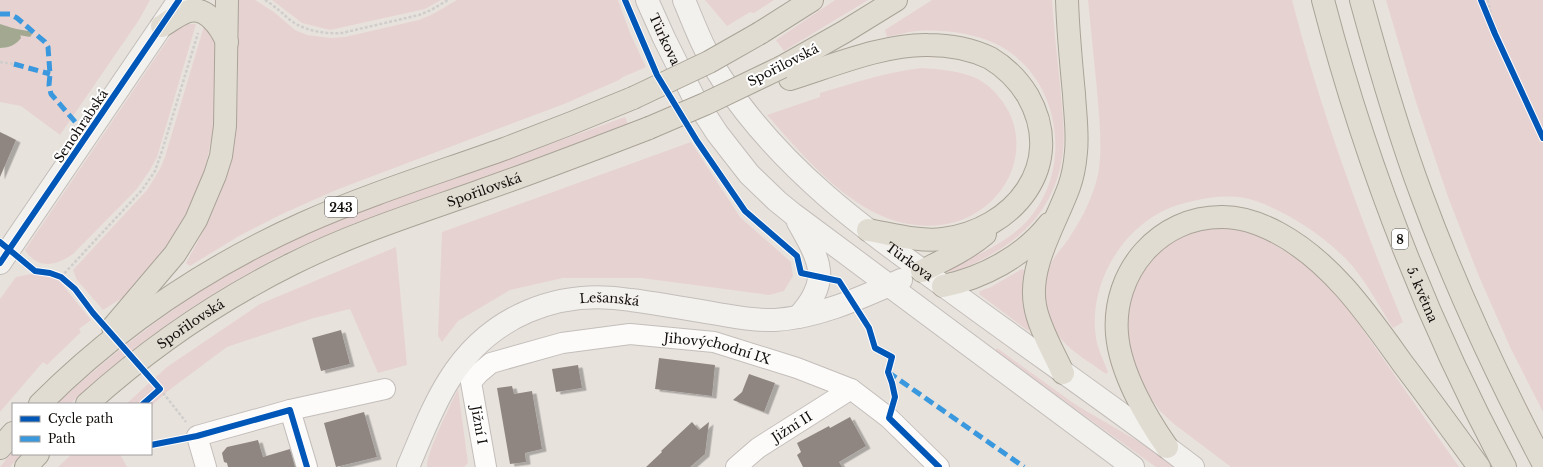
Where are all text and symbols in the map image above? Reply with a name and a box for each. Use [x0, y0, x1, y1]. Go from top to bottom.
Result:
street label: Türkova [645, 10, 685, 69]
street label: Spořilovská [745, 39, 822, 90]
street label: Senohrabská [50, 85, 112, 166]
street label: Spořilovská [444, 168, 524, 210]
road number: 243 [325, 197, 357, 217]
road number: 8 [1392, 229, 1408, 249]
street label: Türkova [882, 238, 938, 285]
street label: 5. května [1404, 264, 1442, 325]
street label: Lešanská [579, 289, 641, 310]
street label: Spořilovská [153, 295, 228, 353]
street label: Jihovýchodní IX [661, 329, 773, 368]
street label: Jižní I [467, 402, 491, 446]
legend [12, 403, 152, 455]
street label: Jižní II [767, 407, 815, 447]
text: Cycle path [48, 411, 113, 426]
text: Path [48, 431, 76, 446]

